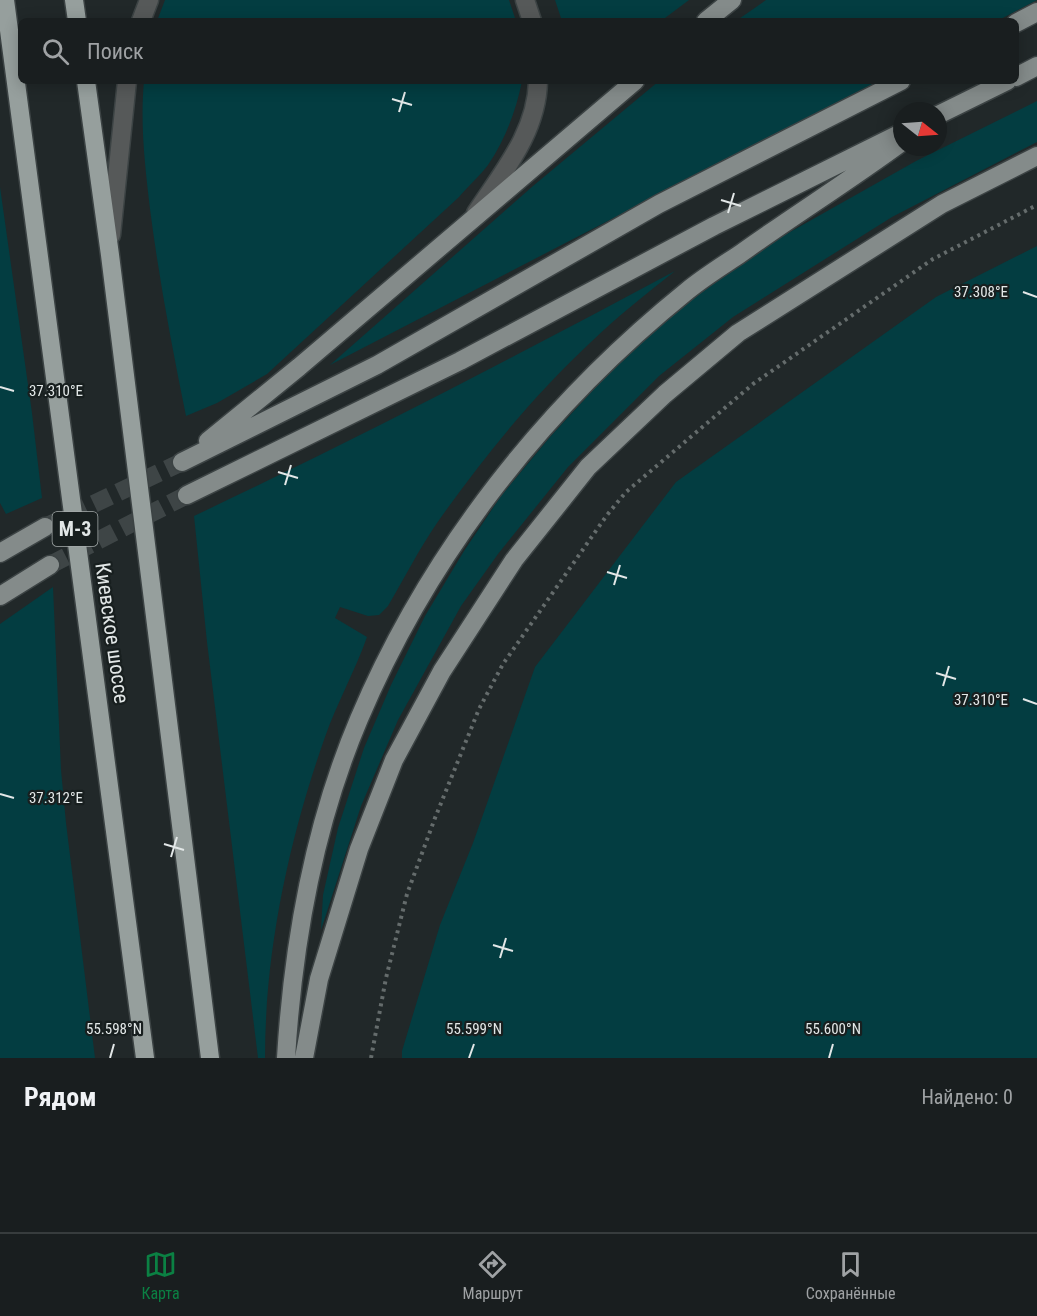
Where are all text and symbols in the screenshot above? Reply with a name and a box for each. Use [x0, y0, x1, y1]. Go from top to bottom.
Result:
search box [18, 18, 1019, 84]
icon: search [39, 35, 72, 68]
text: Поиск [87, 39, 144, 64]
north arrow [893, 102, 947, 156]
text: 37.308°E [954, 283, 1008, 301]
text: 37.310°E [29, 382, 83, 400]
road number: М-3 [52, 512, 98, 546]
street label: Киевское шоссе [90, 561, 134, 705]
text: 37.310°E [954, 691, 1008, 709]
text: 37.312°E [29, 789, 83, 807]
text: 55.598°N [86, 1020, 142, 1038]
text: 55.599°N [446, 1020, 502, 1038]
text: 55.600°N [805, 1020, 861, 1038]
text: Рядом [24, 1082, 96, 1112]
text: Найдено: 0 [921, 1085, 1013, 1109]
tab: Карта [141, 1248, 180, 1303]
tab: Маршрут [463, 1248, 523, 1303]
tab: Сохранённые [806, 1248, 896, 1303]

